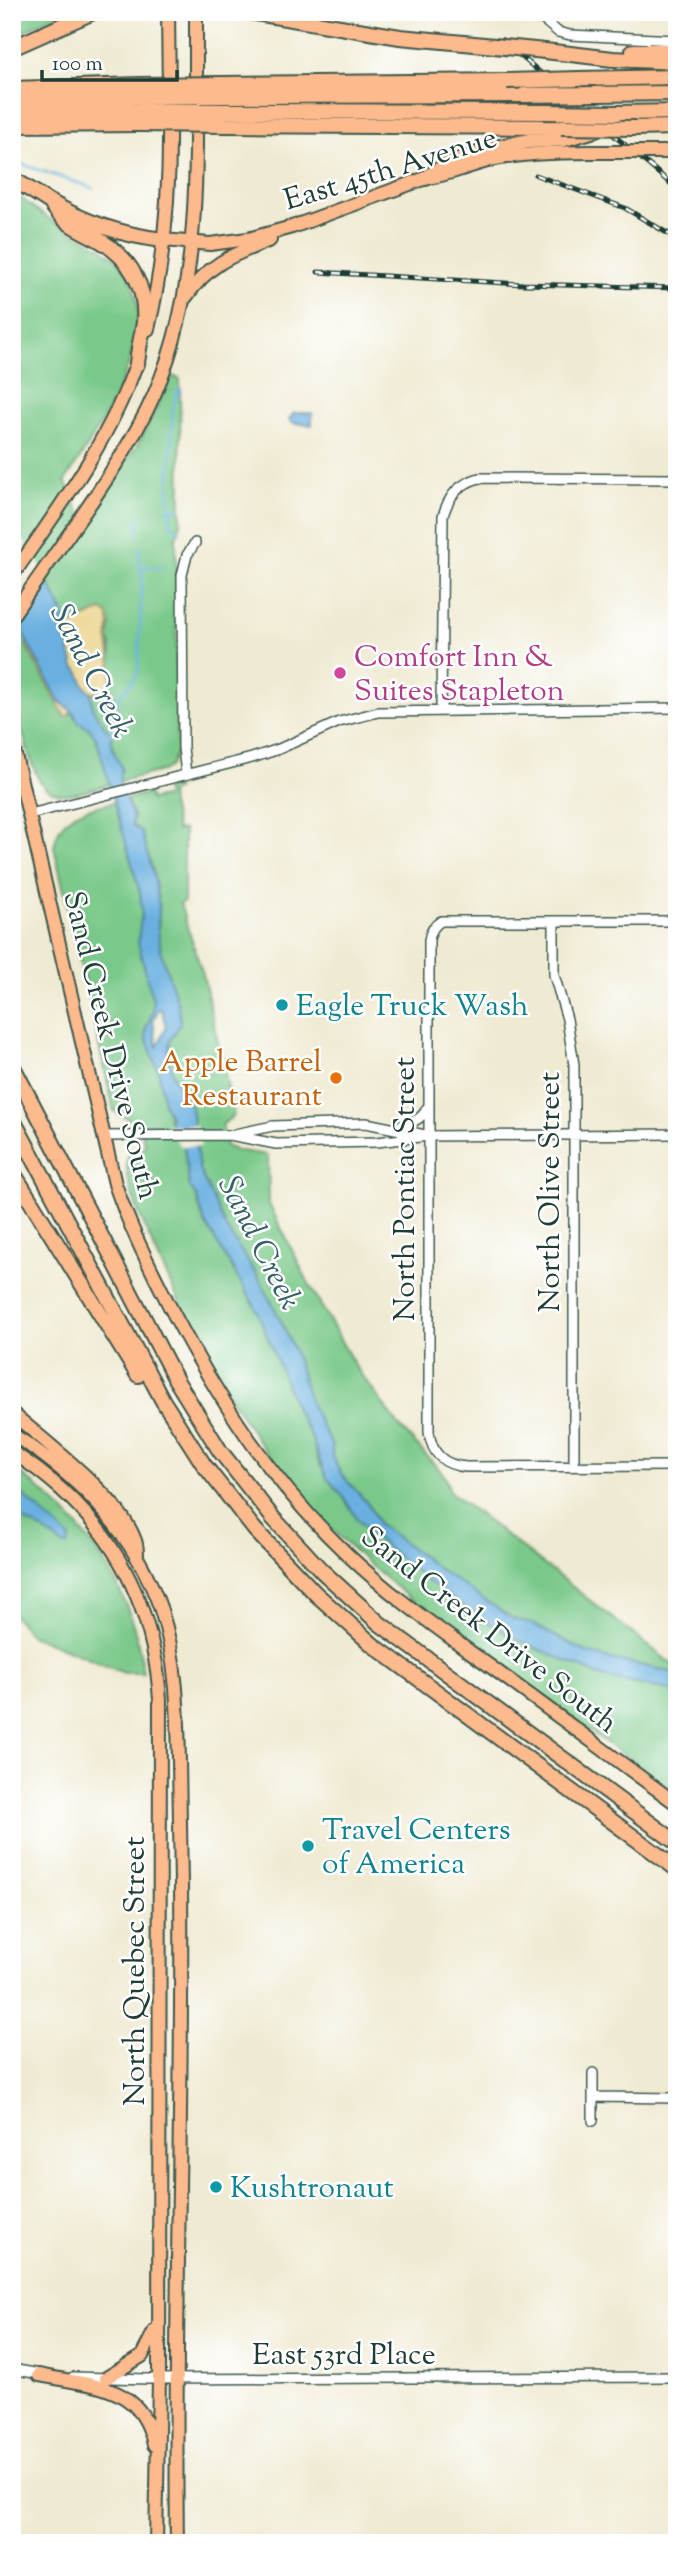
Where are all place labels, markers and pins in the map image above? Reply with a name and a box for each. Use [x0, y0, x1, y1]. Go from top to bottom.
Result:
place label: Comfort Inn & Suites Stapleton [354, 637, 565, 714]
marker: Comfort Inn & Suites Stapleton [332, 665, 348, 681]
place label: Eagle Truck Wash [296, 986, 529, 1029]
marker: Eagle Truck Wash [274, 997, 290, 1013]
place label: Apple Barrel Restaurant [160, 1042, 322, 1119]
marker: Apple Barrel Restaurant [328, 1070, 344, 1086]
place label: Travel Centers of America [322, 1810, 511, 1887]
marker: Travel Centers of America [300, 1838, 316, 1854]
place label: Kushtronaut [230, 2168, 394, 2211]
marker: Kushtronaut [208, 2179, 224, 2195]

